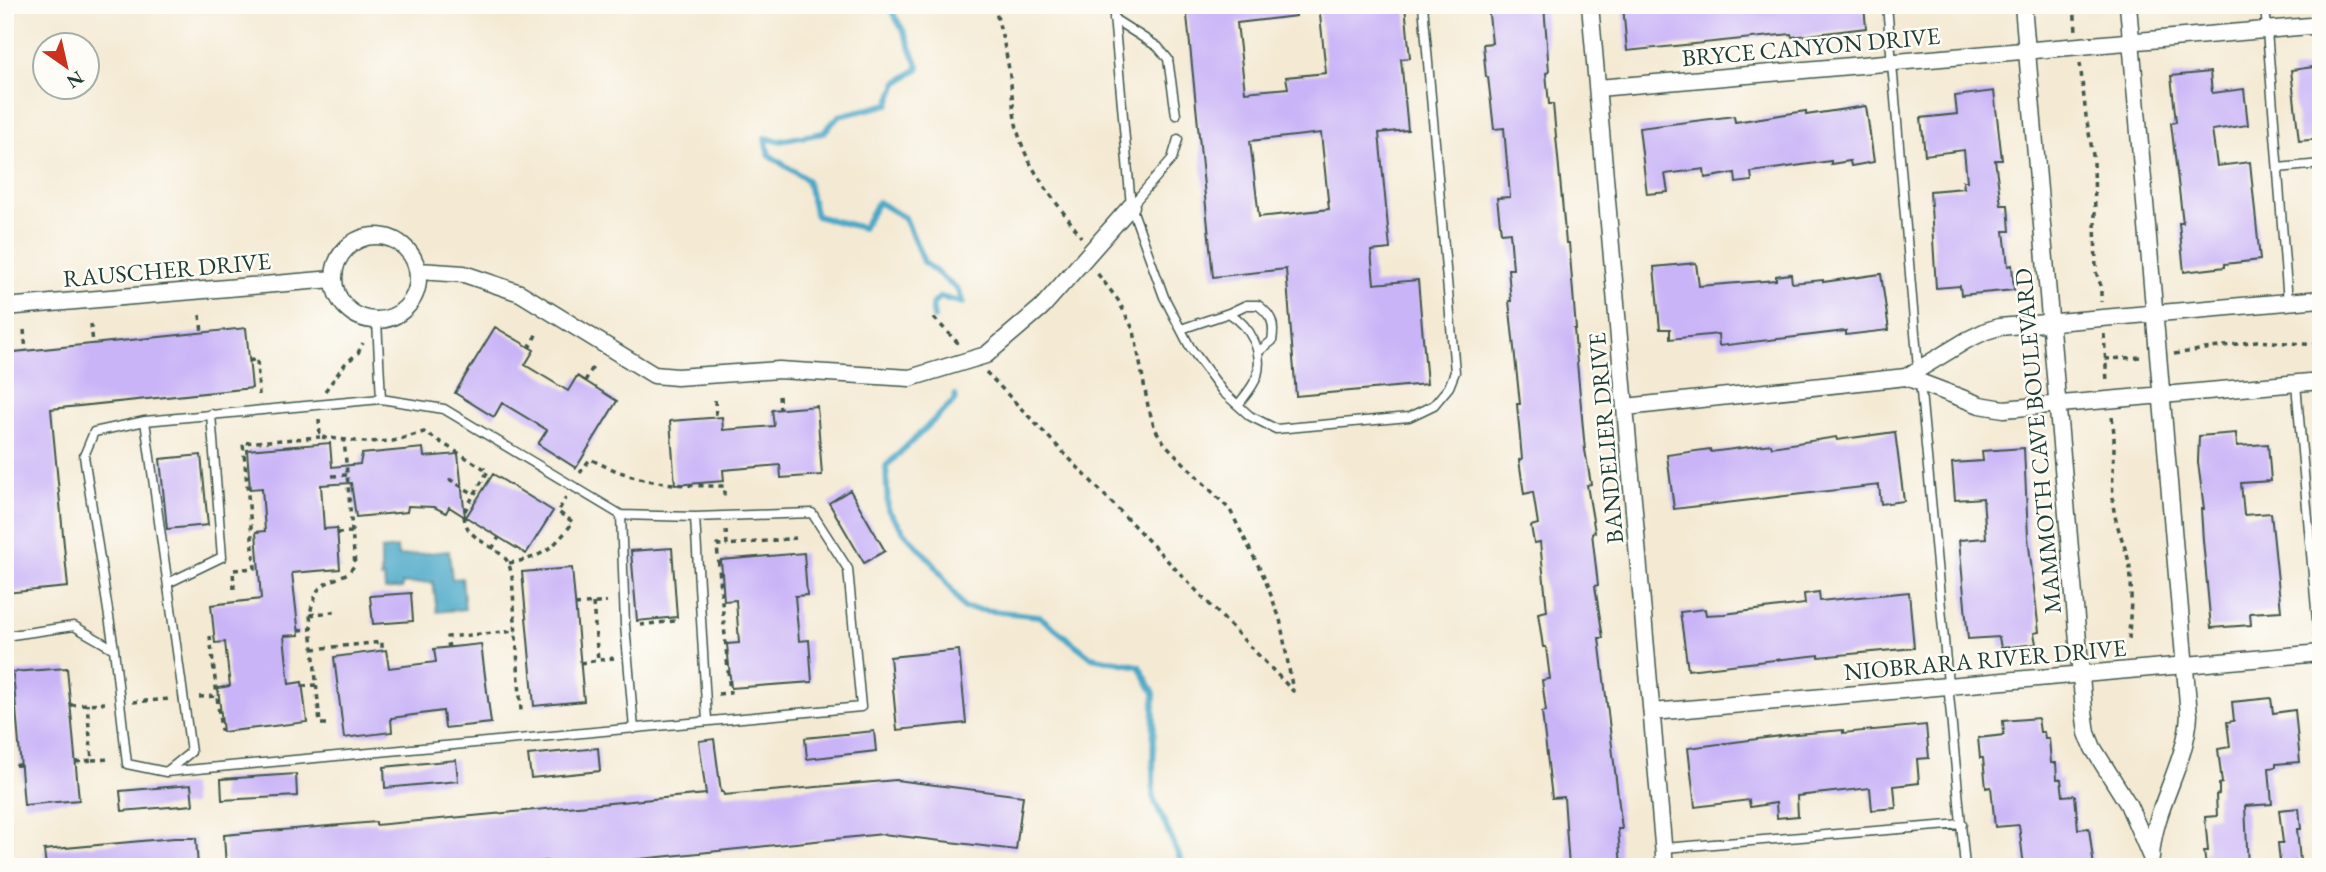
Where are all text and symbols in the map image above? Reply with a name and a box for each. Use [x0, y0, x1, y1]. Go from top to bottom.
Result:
street label: BRYCE CANYON DRIVE [1680, 20, 1941, 73]
north arrow [32, 32, 102, 102]
text: N [61, 65, 89, 95]
street label: RAUSCHER DRIVE [62, 245, 272, 294]
street label: MAMMOTH CAVE BOULEVARD [2007, 267, 2068, 615]
street label: BANDELIER DRIVE [1581, 331, 1630, 545]
street label: NIOBRARA RIVER DRIVE [1842, 632, 2128, 687]

